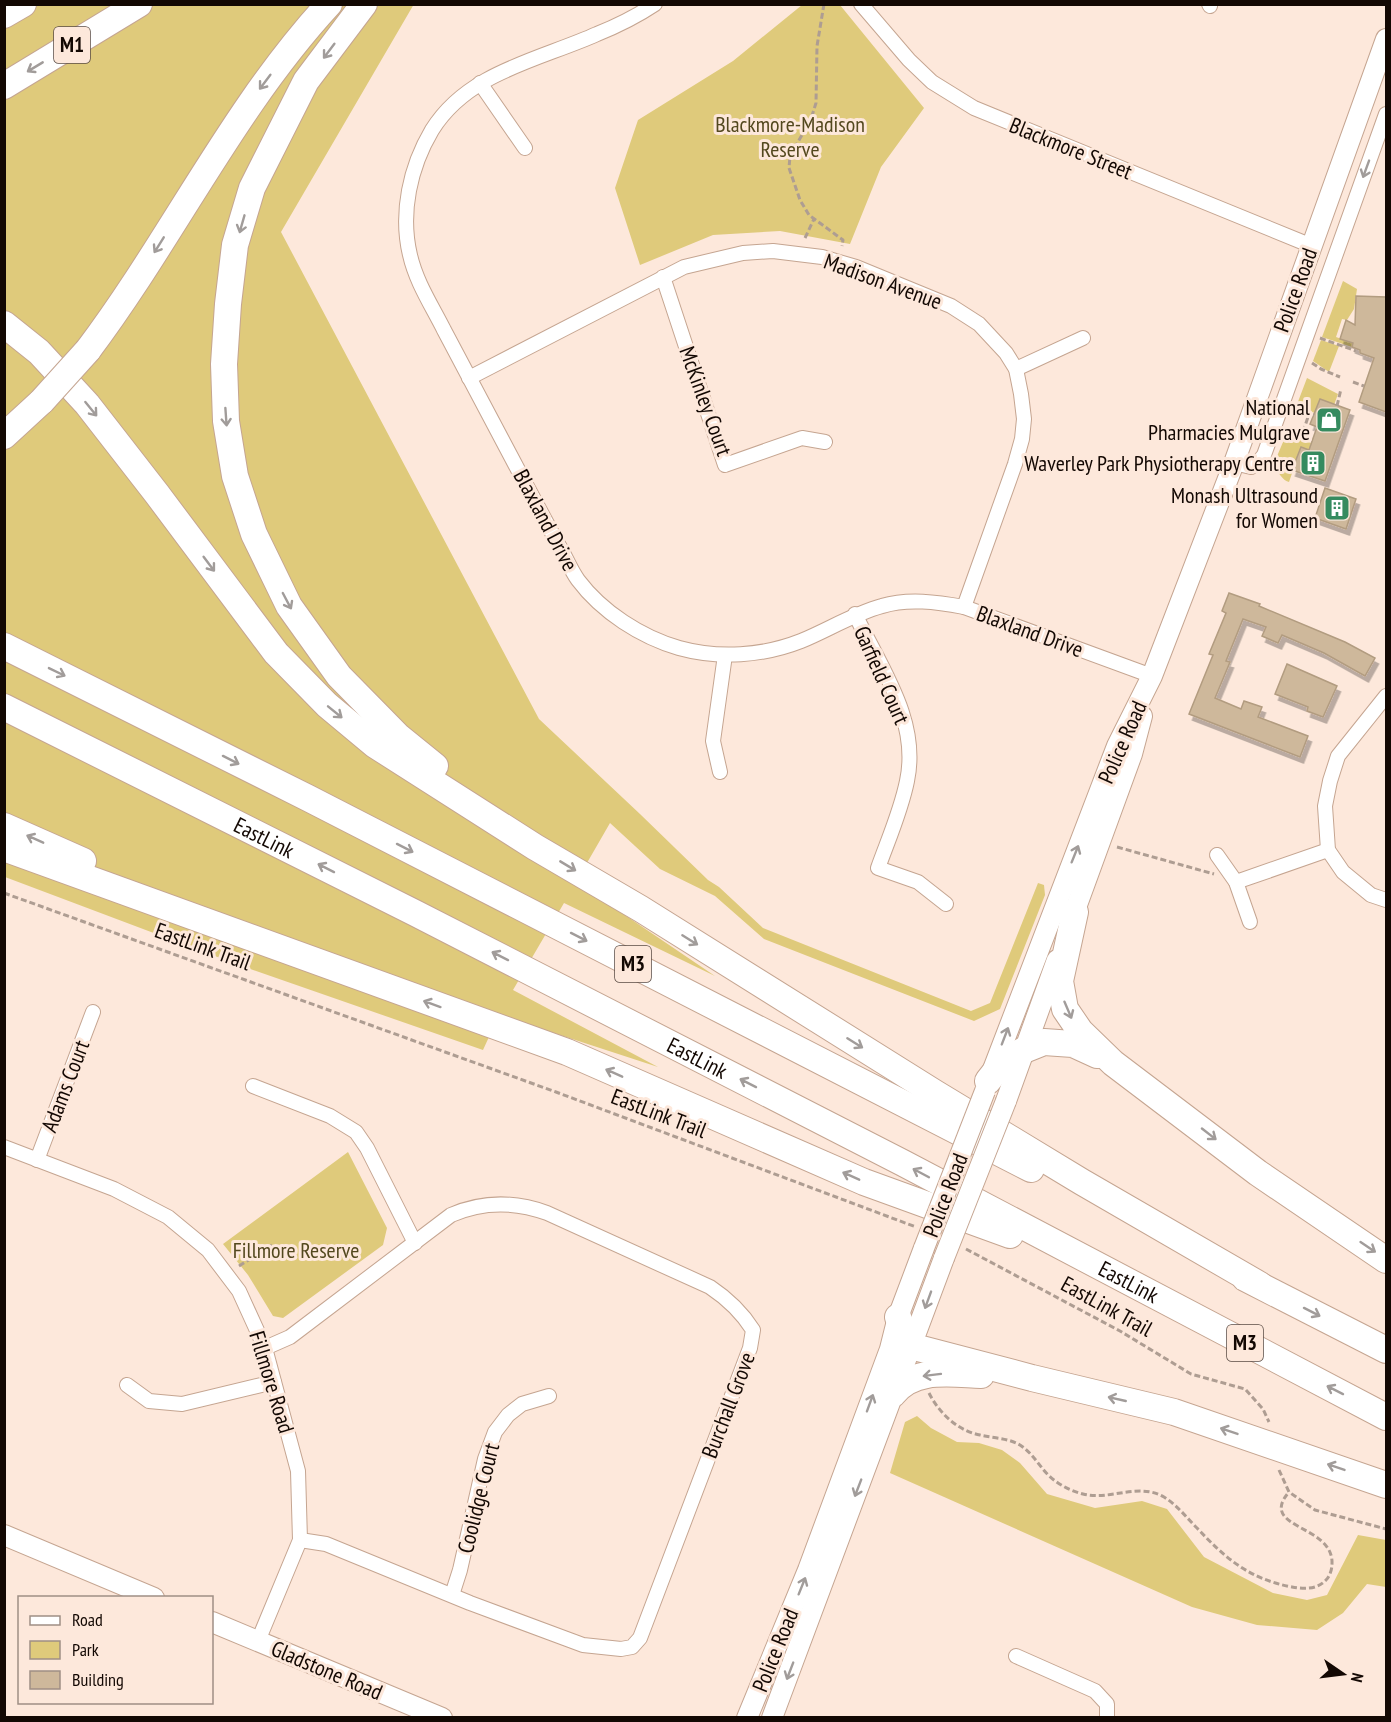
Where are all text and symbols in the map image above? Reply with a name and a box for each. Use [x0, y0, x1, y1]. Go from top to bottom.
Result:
road number: M1 [54, 27, 90, 63]
one-way arrow [323, 43, 336, 59]
one-way arrow [27, 62, 44, 74]
one-way arrow [259, 73, 272, 89]
park label: Blackmore-Madison Reserve [715, 110, 865, 163]
street label: Blackmore Street [1006, 111, 1136, 185]
one-way arrow [1360, 159, 1371, 177]
one-way arrow [235, 214, 247, 233]
one-way arrow [153, 236, 165, 253]
street label: Police Road [1267, 244, 1323, 336]
street label: Madison Avenue [820, 247, 946, 315]
street label: McKinley Court [673, 342, 739, 460]
place label: National Pharmacies Mulgrave [1148, 393, 1311, 446]
one-way arrow [84, 401, 97, 417]
shop icon: National Pharmacies Mulgrave [1314, 405, 1344, 435]
one-way arrow [221, 407, 232, 427]
building icon: Waverley Park Physiotherapy Centre [1298, 448, 1328, 478]
place label: Waverley Park Physiotherapy Centre [1024, 449, 1294, 477]
street label: Blaxland Drive [508, 464, 584, 576]
place label: Monash Ultrasound for Women [1171, 481, 1318, 534]
building icon: Monash Ultrasound for Women [1322, 493, 1352, 523]
one-way arrow [202, 556, 215, 572]
one-way arrow [281, 592, 293, 609]
street label: Blaxland Drive [973, 599, 1087, 663]
street label: Garfield Court [848, 621, 916, 729]
one-way arrow [48, 667, 66, 679]
street label: Police Road [1091, 696, 1153, 788]
one-way arrow [327, 706, 343, 719]
one-way arrow [222, 754, 240, 766]
street label: EastLink [229, 811, 299, 864]
one-way arrow [27, 833, 45, 845]
one-way arrow [396, 842, 414, 854]
one-way arrow [1070, 845, 1081, 864]
one-way arrow [559, 860, 576, 872]
one-way arrow [317, 862, 335, 873]
street label: EastLink Trail [151, 916, 256, 977]
one-way arrow [570, 931, 588, 943]
one-way arrow [681, 934, 698, 946]
road number: M3 [615, 946, 651, 982]
one-way arrow [491, 950, 509, 961]
one-way arrow [424, 997, 442, 1008]
one-way arrow [1062, 1000, 1074, 1018]
one-way arrow [1001, 1028, 1012, 1046]
street label: EastLink [663, 1031, 733, 1085]
street label: Adams Court [35, 1036, 95, 1136]
one-way arrow [847, 1037, 864, 1050]
one-way arrow [606, 1067, 624, 1078]
one-way arrow [739, 1077, 757, 1089]
street label: EastLink Trail [607, 1082, 712, 1144]
one-way arrow [1200, 1128, 1216, 1141]
street label: Police Road [916, 1149, 974, 1241]
one-way arrow [913, 1167, 931, 1178]
one-way arrow [842, 1170, 860, 1181]
park label: Fillmore Reserve [233, 1236, 359, 1264]
one-way arrow [1359, 1241, 1375, 1253]
street label: EastLink [1094, 1254, 1164, 1309]
street label: EastLink Trail [1056, 1269, 1158, 1343]
one-way arrow [922, 1291, 933, 1309]
one-way arrow [1302, 1306, 1320, 1318]
road number: M3 [1227, 1325, 1263, 1361]
street label: Fillmore Road [243, 1328, 301, 1436]
street label: Burchall Grove [695, 1348, 761, 1462]
one-way arrow [922, 1370, 942, 1381]
one-way arrow [1326, 1383, 1344, 1395]
one-way arrow [1108, 1392, 1127, 1404]
one-way arrow [866, 1394, 877, 1413]
one-way arrow [1220, 1424, 1239, 1435]
street label: Coolidge Court [451, 1440, 505, 1556]
one-way arrow [1327, 1460, 1345, 1471]
one-way arrow [852, 1479, 863, 1497]
one-way arrow [797, 1577, 808, 1595]
legend [18, 1596, 213, 1704]
street label: Police Road [746, 1604, 804, 1696]
text: Road [72, 1608, 103, 1631]
street label: Gladstone Road [267, 1634, 387, 1706]
text: Park [72, 1638, 99, 1661]
north arrow [1313, 1644, 1373, 1704]
one-way arrow [784, 1661, 795, 1680]
text: Building [72, 1668, 124, 1691]
text: N [1347, 1671, 1368, 1684]

